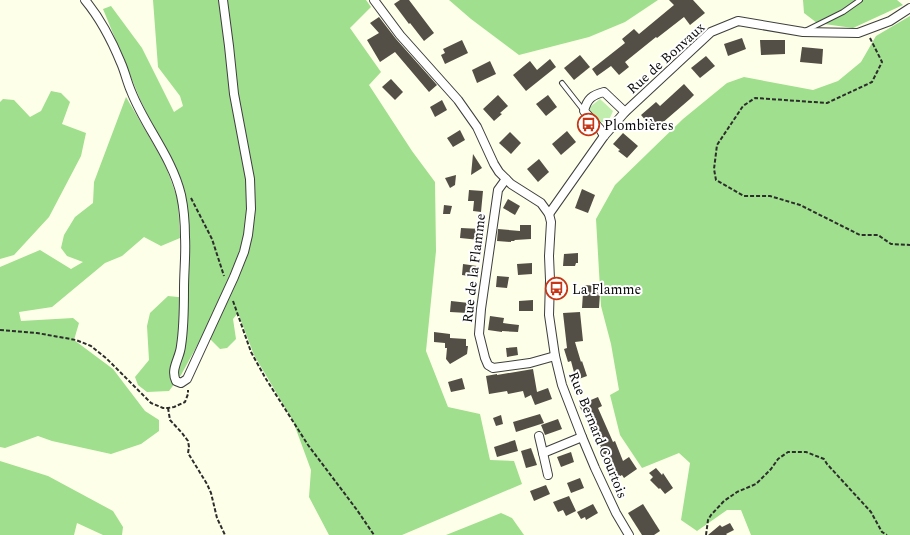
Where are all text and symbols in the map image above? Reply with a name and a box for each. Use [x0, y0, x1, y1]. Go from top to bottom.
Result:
street label: Rue de Bonvaux [622, 17, 710, 99]
bus stop icon: Plombières [576, 112, 602, 138]
place label: Plombières [604, 115, 674, 136]
street label: Rue de la Flamme [457, 212, 491, 324]
bus stop icon: La Flamme [544, 276, 570, 302]
place label: La Flamme [572, 279, 642, 300]
street label: Rue Bernard Courtois [563, 368, 633, 502]

